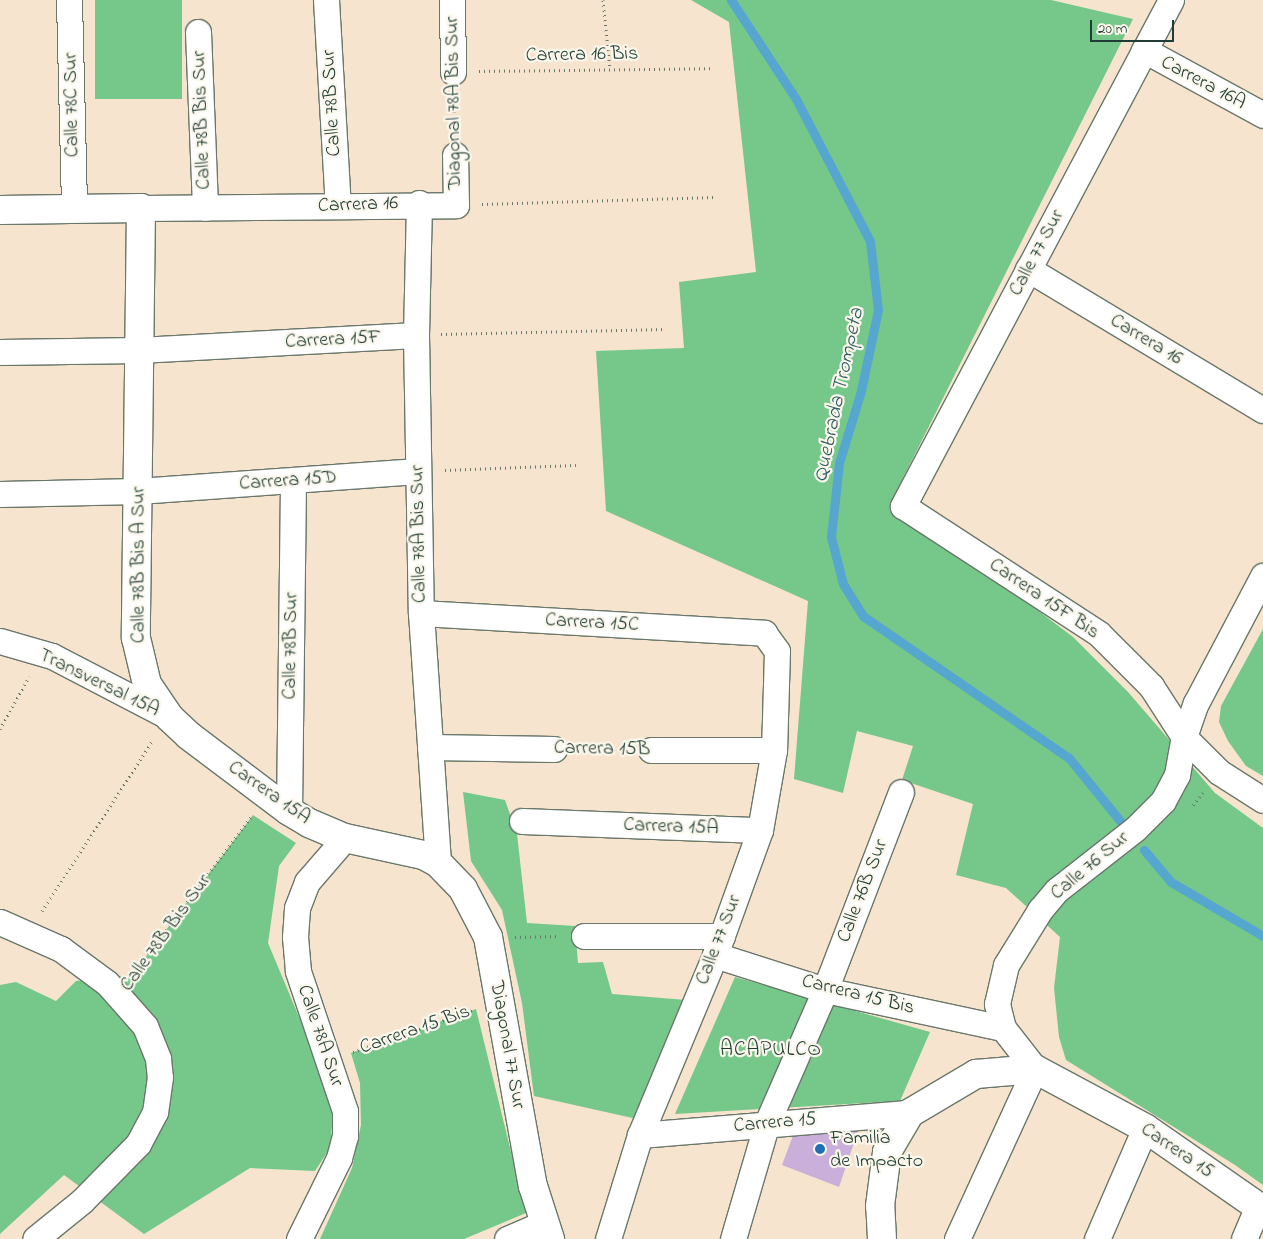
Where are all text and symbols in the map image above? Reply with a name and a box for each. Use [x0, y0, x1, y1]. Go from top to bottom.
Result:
scale bar [1093, 10, 1177, 42]
street label: Diagonal 78A Bis Sur [440, 16, 468, 190]
text: 20 m [1098, 18, 1127, 40]
street label: Carrera 16 Bis [526, 42, 638, 68]
street label: Calle 78B Sur [317, 49, 347, 157]
street label: Calle 78B Bis Sur [188, 50, 216, 190]
street label: Carrera 16A [1156, 51, 1250, 115]
street label: Calle 78C Sur [59, 52, 85, 158]
street label: Carrera 16 [317, 192, 399, 218]
street label: Calle 77 Sur [1004, 206, 1070, 300]
water label: Quebrada Trompeta [808, 306, 870, 484]
street label: Carrera 16 [1105, 309, 1187, 371]
street label: Carrera 15F [284, 326, 382, 354]
street label: Calle 78A Bis Sur [406, 465, 432, 603]
street label: Carrera 15D [238, 466, 338, 496]
street label: Calle 78B Bis A Sur [127, 487, 151, 643]
street label: Carrera 15F Bis [984, 553, 1104, 645]
street label: Calle 78B Sur [278, 592, 304, 700]
street label: Carrera 15C [544, 609, 640, 637]
street label: Transversal 15A [35, 643, 163, 723]
street label: Carrera 15B [554, 736, 650, 762]
street label: Carrera 15A [223, 756, 315, 830]
street label: Carrera 15A [623, 813, 719, 841]
street label: Calle 76 Sur [1046, 826, 1134, 906]
street label: Calle 76B Sur [832, 836, 894, 946]
street label: Calle 78B Bis Sur [115, 870, 217, 996]
street label: Calle 77 Sur [691, 892, 747, 988]
street label: Carrera 15 Bis [799, 969, 917, 1021]
street label: Diagonal 77 Sur [484, 979, 530, 1111]
street label: Calle 78A Sur [291, 982, 349, 1090]
street label: Carrera 15 Bis [357, 1000, 473, 1060]
district label: ACAPULCO [719, 1037, 823, 1063]
street label: Carrera 15 [733, 1107, 817, 1139]
street label: Carrera 15 [1136, 1118, 1218, 1184]
place label: Familia de Impacto [830, 1126, 923, 1173]
marker: Familia de Impacto [814, 1143, 826, 1155]

